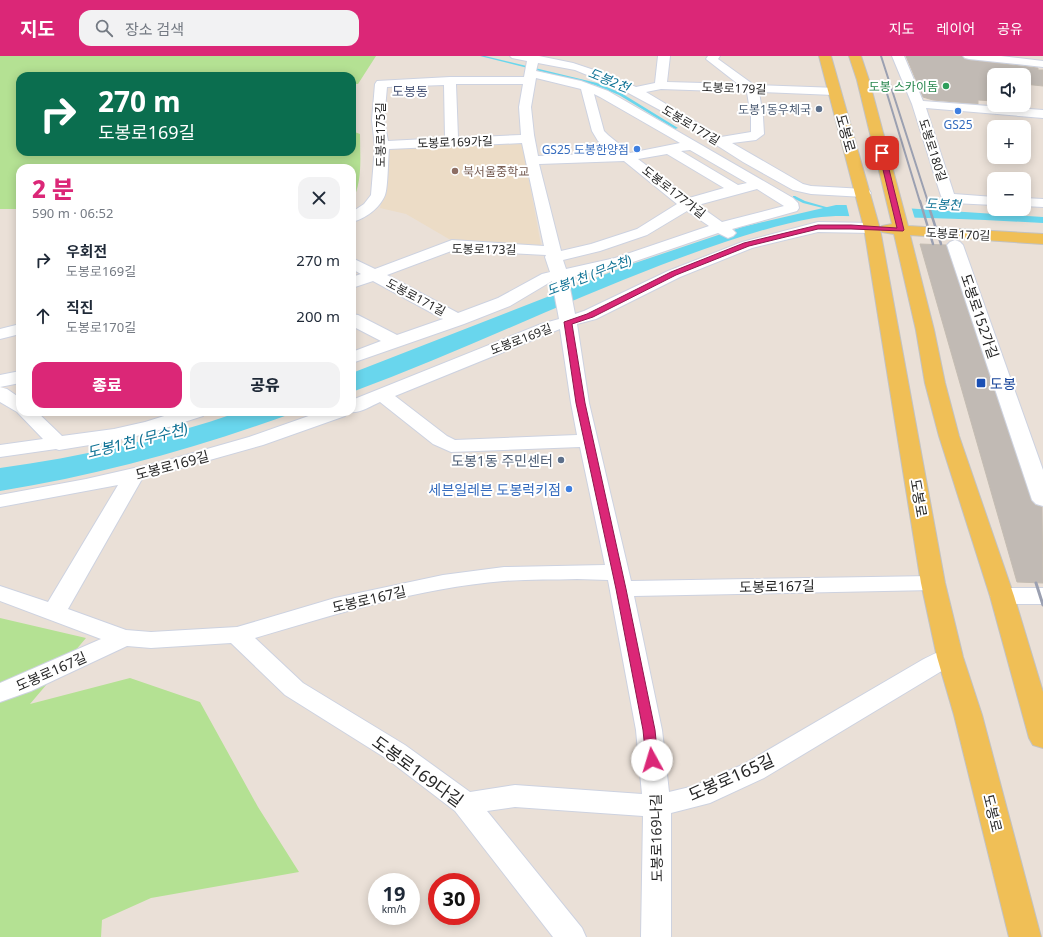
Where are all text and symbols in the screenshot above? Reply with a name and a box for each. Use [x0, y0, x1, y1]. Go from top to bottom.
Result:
search box [79, 10, 359, 46]
text: 지도 [20, 16, 55, 42]
icon: search [93, 17, 115, 39]
text: 장소 검색 [125, 19, 184, 39]
text: 지도 [889, 19, 915, 38]
text: 레이어 [937, 19, 975, 38]
text: 공유 [997, 19, 1023, 38]
water label: 도봉2천 [586, 64, 633, 97]
map controls [987, 68, 1031, 216]
button: sound [987, 68, 1031, 112]
street label: 도봉로179길 [701, 78, 767, 98]
place label: 도봉 스카이돔 [869, 78, 938, 95]
marker: 도봉 스카이돔 [941, 81, 951, 91]
text: 270 m [98, 82, 181, 120]
district label: 도봉동 [392, 82, 428, 100]
icon: right [32, 88, 84, 140]
street label: 도봉로177길 [659, 101, 723, 149]
place label: 도봉1동우체국 [738, 101, 811, 118]
street label: 도봉로175길 [372, 103, 389, 167]
marker: 도봉1동우체국 [814, 104, 824, 114]
marker: GS25 [953, 106, 963, 116]
street label: 도봉로 [832, 112, 860, 154]
place label: GS25 [943, 116, 973, 133]
street label: 도봉로180길 [915, 117, 951, 183]
text: 도봉로169길 [98, 120, 195, 144]
button: + [987, 120, 1031, 164]
street label: 도봉로169가길 [417, 132, 493, 152]
pin [865, 136, 899, 170]
place label: GS25 도봉한양점 [542, 141, 629, 158]
icon: arrive [871, 142, 893, 164]
marker: GS25 도봉한양점 [632, 144, 642, 154]
street label: 도봉로177가길 [639, 162, 709, 222]
place label: 북서울중학교 [463, 163, 529, 180]
marker: 북서울중학교 [450, 166, 460, 176]
text: 2 분 [32, 172, 74, 205]
button: − [987, 172, 1031, 216]
button: close [298, 177, 340, 219]
water label: 도봉천 [925, 194, 962, 214]
text: 590 m · 06:52 [32, 204, 113, 222]
street label: 도봉로170길 [925, 224, 991, 244]
street label: 도봉로173길 [451, 240, 517, 258]
text: 우회전 [66, 241, 107, 261]
icon: right [32, 249, 54, 271]
text: 270 m [296, 250, 340, 270]
water label: 도봉1천 (무수천) [544, 250, 634, 300]
text: 도봉로169길 [66, 262, 136, 280]
street label: 도봉로152가길 [957, 271, 1003, 361]
street label: 도봉로171길 [383, 274, 449, 320]
text: 직진 [66, 297, 94, 317]
icon: ahead [32, 305, 54, 327]
text: 200 m [296, 306, 340, 326]
text: 도봉로170길 [66, 318, 136, 336]
street label: 도봉로169길 [488, 319, 554, 359]
button: 종료 [32, 362, 182, 408]
button: 공유 [190, 362, 340, 408]
place label: 도봉 [990, 374, 1016, 393]
marker: 도봉 [975, 377, 987, 389]
water label: 도봉1천 (무수천) [84, 418, 190, 462]
street label: 도봉로169길 [133, 446, 211, 484]
place label: 도봉1동 주민센터 [451, 451, 553, 470]
marker: 도봉1동 주민센터 [556, 455, 566, 465]
street label: 도봉로 [906, 477, 932, 519]
place label: 세븐일레븐 도봉럭키점 [429, 480, 561, 499]
marker: 세븐일레븐 도봉럭키점 [564, 484, 574, 494]
street label: 도봉로167길 [739, 576, 815, 596]
street label: 도봉로167길 [330, 581, 408, 617]
street label: 도봉로167길 [13, 647, 89, 695]
street label: 도봉로169다길 [368, 730, 468, 812]
position arrow [631, 739, 673, 781]
street label: 도봉로165길 [684, 748, 778, 806]
street label: 도봉로 [979, 792, 1007, 834]
street label: 도봉로169나길 [646, 794, 666, 882]
speed limit sign: 30 [428, 873, 480, 925]
text: 19 [383, 880, 405, 907]
text: km/h [382, 902, 406, 916]

